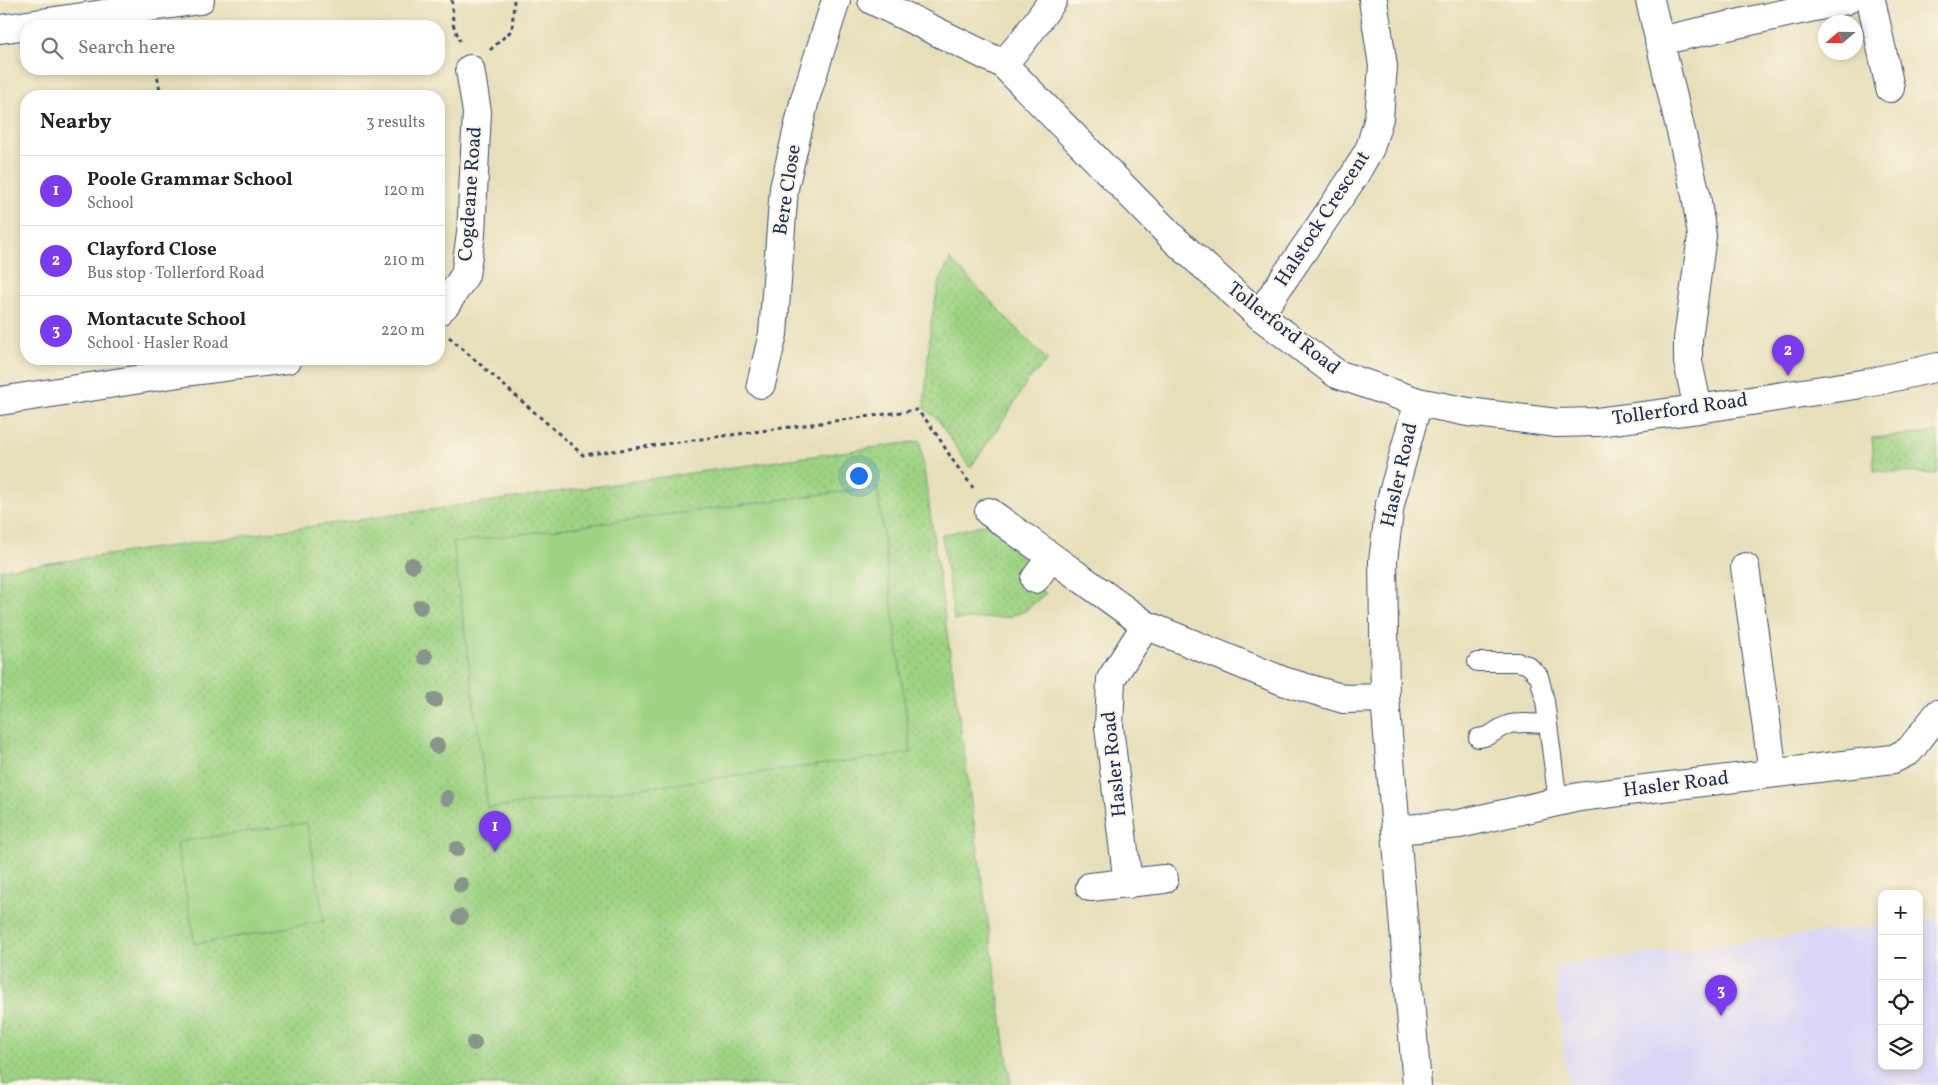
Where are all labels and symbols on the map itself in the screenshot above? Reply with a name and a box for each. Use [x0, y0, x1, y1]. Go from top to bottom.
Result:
north arrow [1818, 15, 1863, 60]
street label: Cogdeane Road [452, 126, 490, 262]
street label: Bere Close [767, 143, 809, 237]
street label: Halstock Crescent [1268, 145, 1378, 293]
street label: Tollerford Road [1220, 276, 1346, 382]
pin: 2 [1772, 335, 1804, 376]
street label: Tollerford Road [1610, 387, 1750, 433]
street label: Hasler Road [1374, 420, 1426, 530]
your location [846, 463, 872, 489]
street label: Hasler Road [1096, 710, 1134, 818]
street label: Hasler Road [1621, 765, 1731, 805]
pin: 1 [479, 811, 511, 852]
pin: 3 [1705, 975, 1737, 1016]

